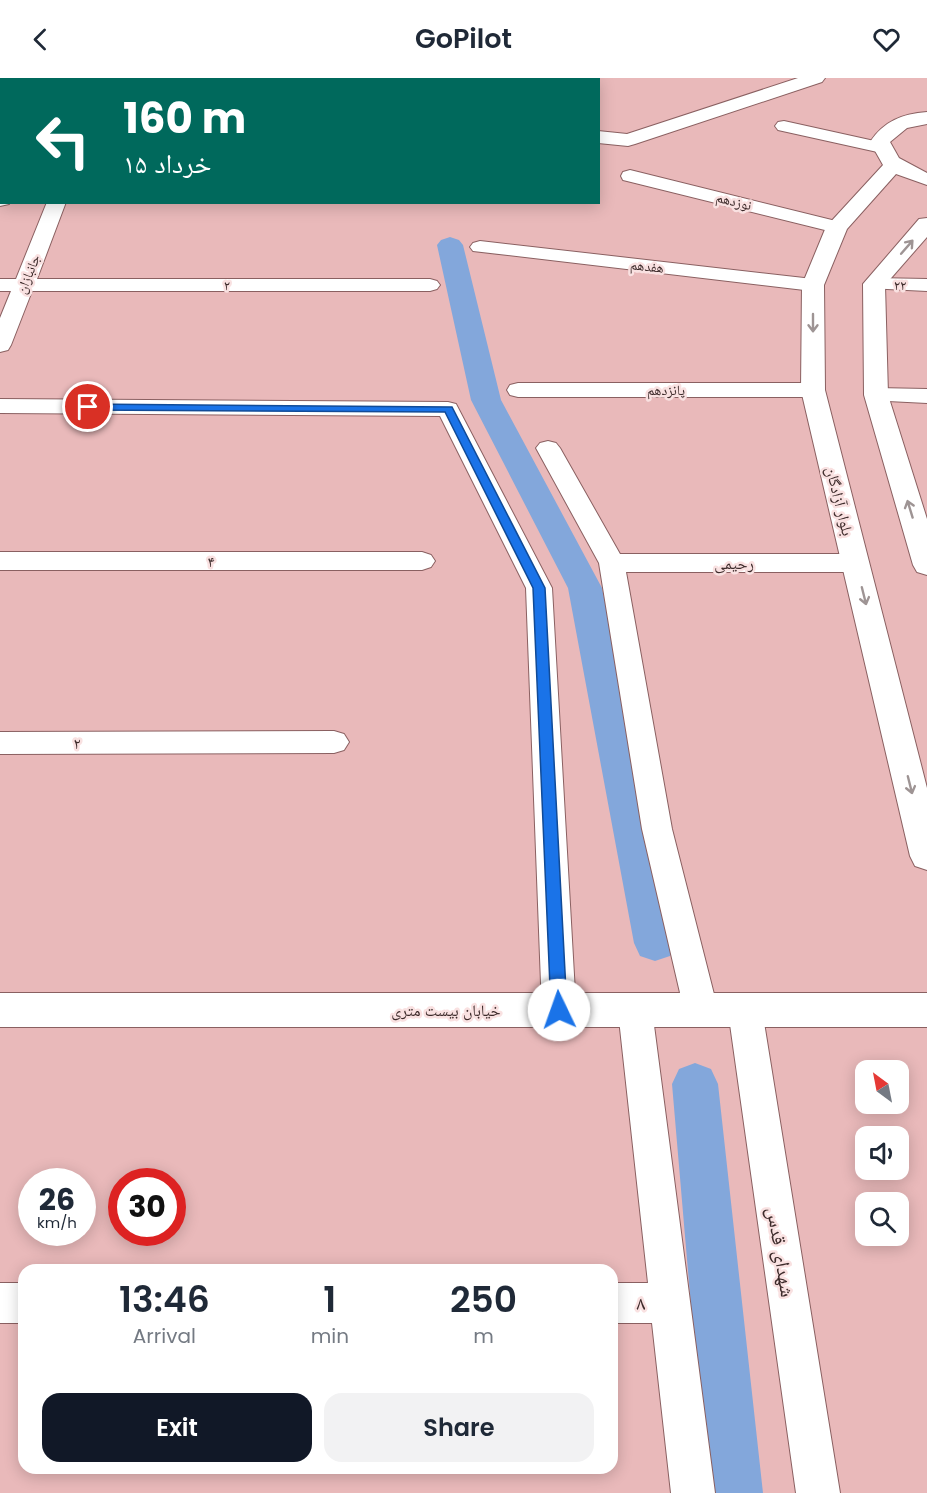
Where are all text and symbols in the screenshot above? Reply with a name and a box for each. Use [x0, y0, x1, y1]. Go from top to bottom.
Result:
text: GoPilot [415, 20, 512, 57]
icon: back [24, 23, 57, 56]
icon: heart [870, 23, 903, 56]
text: 160 m [123, 89, 246, 148]
icon: left [24, 102, 102, 180]
text: ۱۵ خرداد [123, 145, 211, 182]
street label: نوزدهم [714, 187, 754, 215]
one-way arrow [900, 240, 914, 255]
street label: جانبازان [11, 251, 45, 297]
street label: هفدهم [629, 254, 665, 278]
street label: ۲ [224, 275, 230, 295]
street label: ۲۲ [894, 275, 906, 295]
one-way arrow [807, 312, 819, 332]
street label: پانزدهم [647, 380, 685, 400]
pin [62, 381, 113, 432]
icon: arrive [71, 390, 104, 423]
street label: بلوار آزادگان [820, 464, 859, 538]
one-way arrow [904, 499, 915, 518]
street label: ۴ [207, 550, 215, 573]
street label: رحیمی [714, 552, 754, 575]
one-way arrow [858, 586, 870, 605]
street label: ۲ [73, 732, 81, 755]
one-way arrow [904, 775, 916, 794]
position arrow [527, 978, 591, 1042]
street label: خیابان بیست متری [391, 999, 501, 1022]
north arrow [855, 1060, 909, 1114]
map controls [855, 1060, 909, 1246]
button: sound [855, 1126, 909, 1180]
speed limit sign: 30 [108, 1168, 186, 1246]
text: 26 [39, 1178, 75, 1221]
button: search [855, 1192, 909, 1246]
street label: شهدای قدس [760, 1205, 802, 1299]
text: km/h [37, 1212, 77, 1233]
text: 13:46 [119, 1274, 210, 1325]
text: 1 [323, 1274, 336, 1325]
text: 250 [450, 1274, 517, 1325]
street label: ۸ [637, 1289, 646, 1317]
text: Arrival [133, 1322, 196, 1350]
text: min [311, 1322, 349, 1350]
text: m [473, 1322, 494, 1350]
button: Exit [42, 1393, 312, 1462]
button: Share [324, 1393, 594, 1462]

